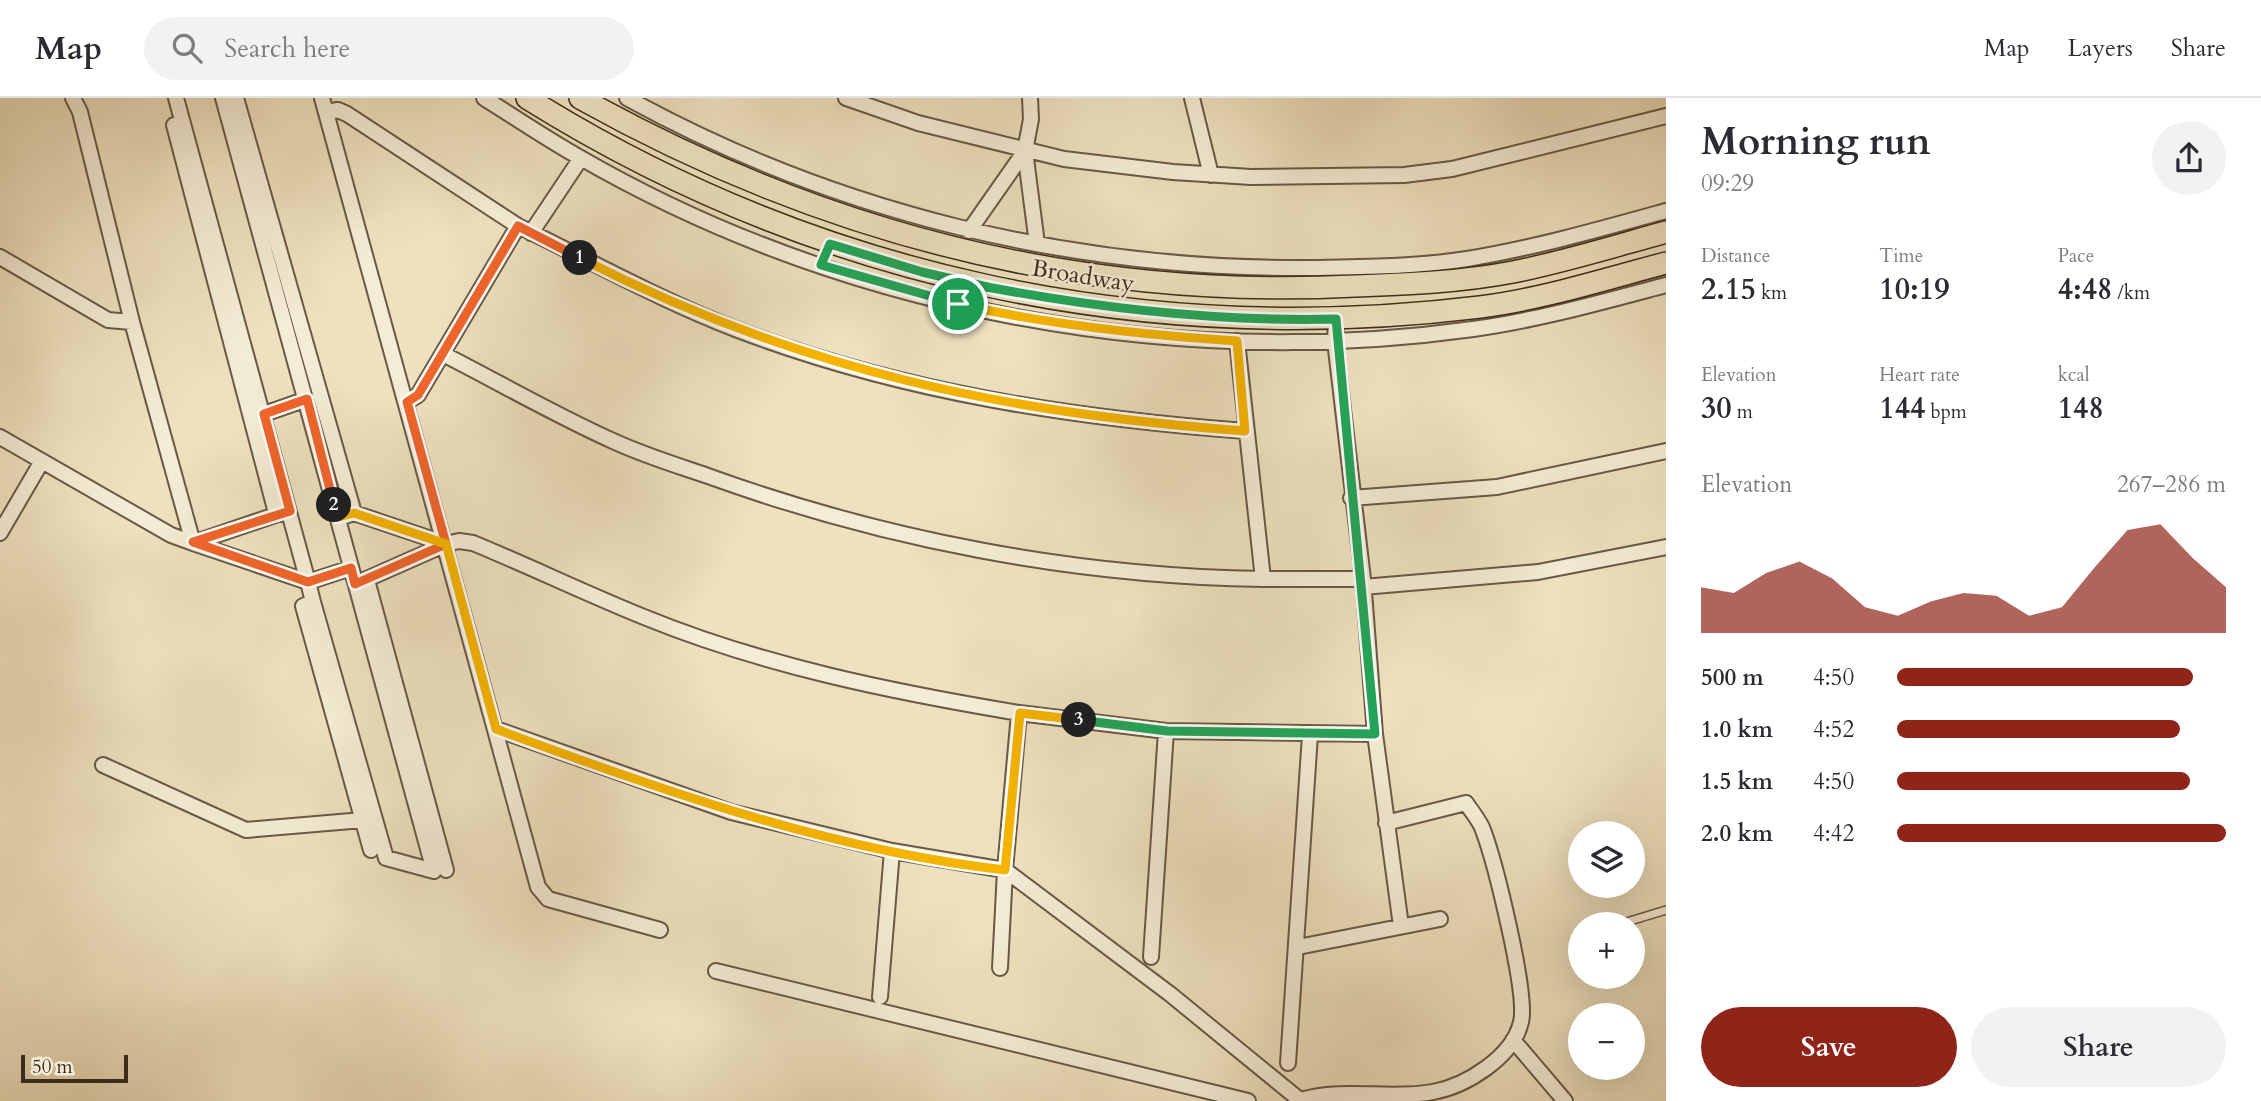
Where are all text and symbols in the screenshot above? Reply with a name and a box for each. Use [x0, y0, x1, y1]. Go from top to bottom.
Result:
search box [144, 17, 634, 80]
text: Map [35, 26, 102, 71]
icon: search [168, 29, 206, 67]
text: Search here [224, 31, 350, 66]
text: Map [1984, 32, 2030, 65]
text: Layers [2068, 32, 2133, 65]
text: Share [2171, 32, 2226, 65]
text: Morning run [1701, 116, 1931, 168]
button: share [2152, 121, 2226, 195]
text: 09:29 [1701, 168, 1754, 199]
pin: 1 [562, 240, 598, 276]
text: Distance [1701, 243, 1770, 269]
text: Time [1879, 243, 1923, 269]
text: Pace [2058, 243, 2094, 269]
text: 1 [575, 244, 584, 270]
street label: Broadway [1029, 252, 1137, 300]
text: 2.15 [1701, 269, 1756, 310]
text: 10:19 [1879, 269, 1950, 310]
text: 4:48 [2058, 269, 2112, 310]
pin [928, 274, 988, 334]
text: km [1756, 280, 1787, 306]
text: /km [2112, 280, 2150, 306]
icon: arrive [939, 285, 977, 323]
text: Elevation [1701, 362, 1776, 388]
text: Heart rate [1879, 362, 1960, 388]
text: kcal [2058, 362, 2090, 388]
text: 30 [1701, 388, 1732, 429]
text: 144 [1879, 388, 1925, 429]
text: 148 [2058, 388, 2104, 429]
text: m [1732, 399, 1753, 425]
text: bpm [1925, 399, 1967, 425]
text: Elevation [1701, 469, 1792, 500]
text: 267–286 m [2117, 469, 2226, 500]
pin: 2 [316, 488, 352, 522]
text: 2 [329, 491, 338, 517]
text: 500 m [1701, 662, 1764, 693]
text: 4:50 [1813, 662, 1854, 693]
pin: 3 [1062, 702, 1096, 738]
text: 3 [1074, 706, 1083, 732]
text: 1.0 km [1701, 714, 1773, 745]
text: 4:52 [1813, 714, 1854, 745]
text: 1.5 km [1701, 766, 1773, 797]
text: 4:50 [1813, 766, 1854, 797]
text: 2.0 km [1701, 818, 1773, 849]
text: 4:42 [1813, 818, 1854, 849]
map controls [1568, 821, 1645, 1080]
button: layers [1568, 821, 1645, 898]
button: + [1568, 912, 1645, 989]
button: − [1568, 1003, 1645, 1080]
button: Save [1701, 1007, 1957, 1087]
button: Share [1971, 1007, 2226, 1087]
scale bar [21, 1052, 128, 1084]
text: 50 m [32, 1054, 73, 1080]

